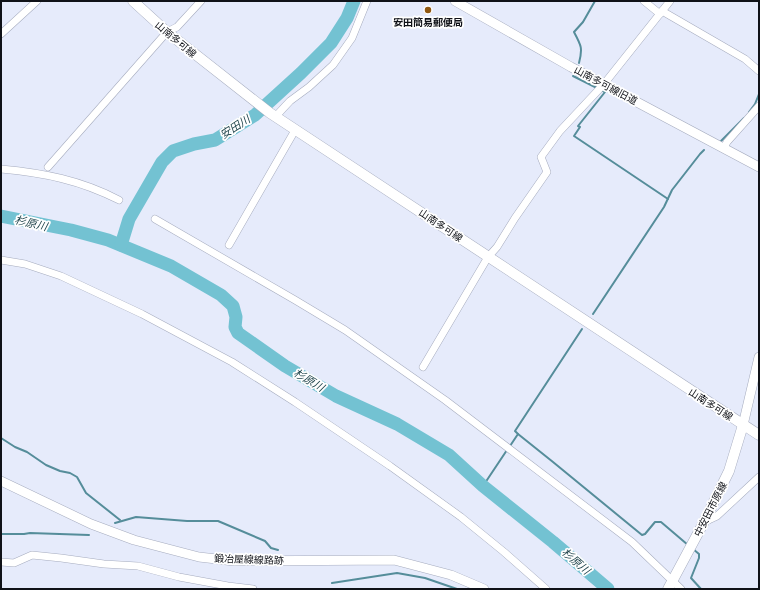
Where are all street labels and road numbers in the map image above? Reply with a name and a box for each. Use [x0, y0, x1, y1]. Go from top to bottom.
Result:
street label: 山南多可線 [153, 19, 198, 60]
street label: 山南多可線旧道 [572, 64, 639, 107]
street label: 山南多可線 [417, 207, 465, 244]
street label: 山南多可線 [687, 386, 735, 423]
street label: 中安田市原線 [692, 480, 729, 538]
street label: 鍛冶屋線線路跡 [214, 553, 284, 566]

